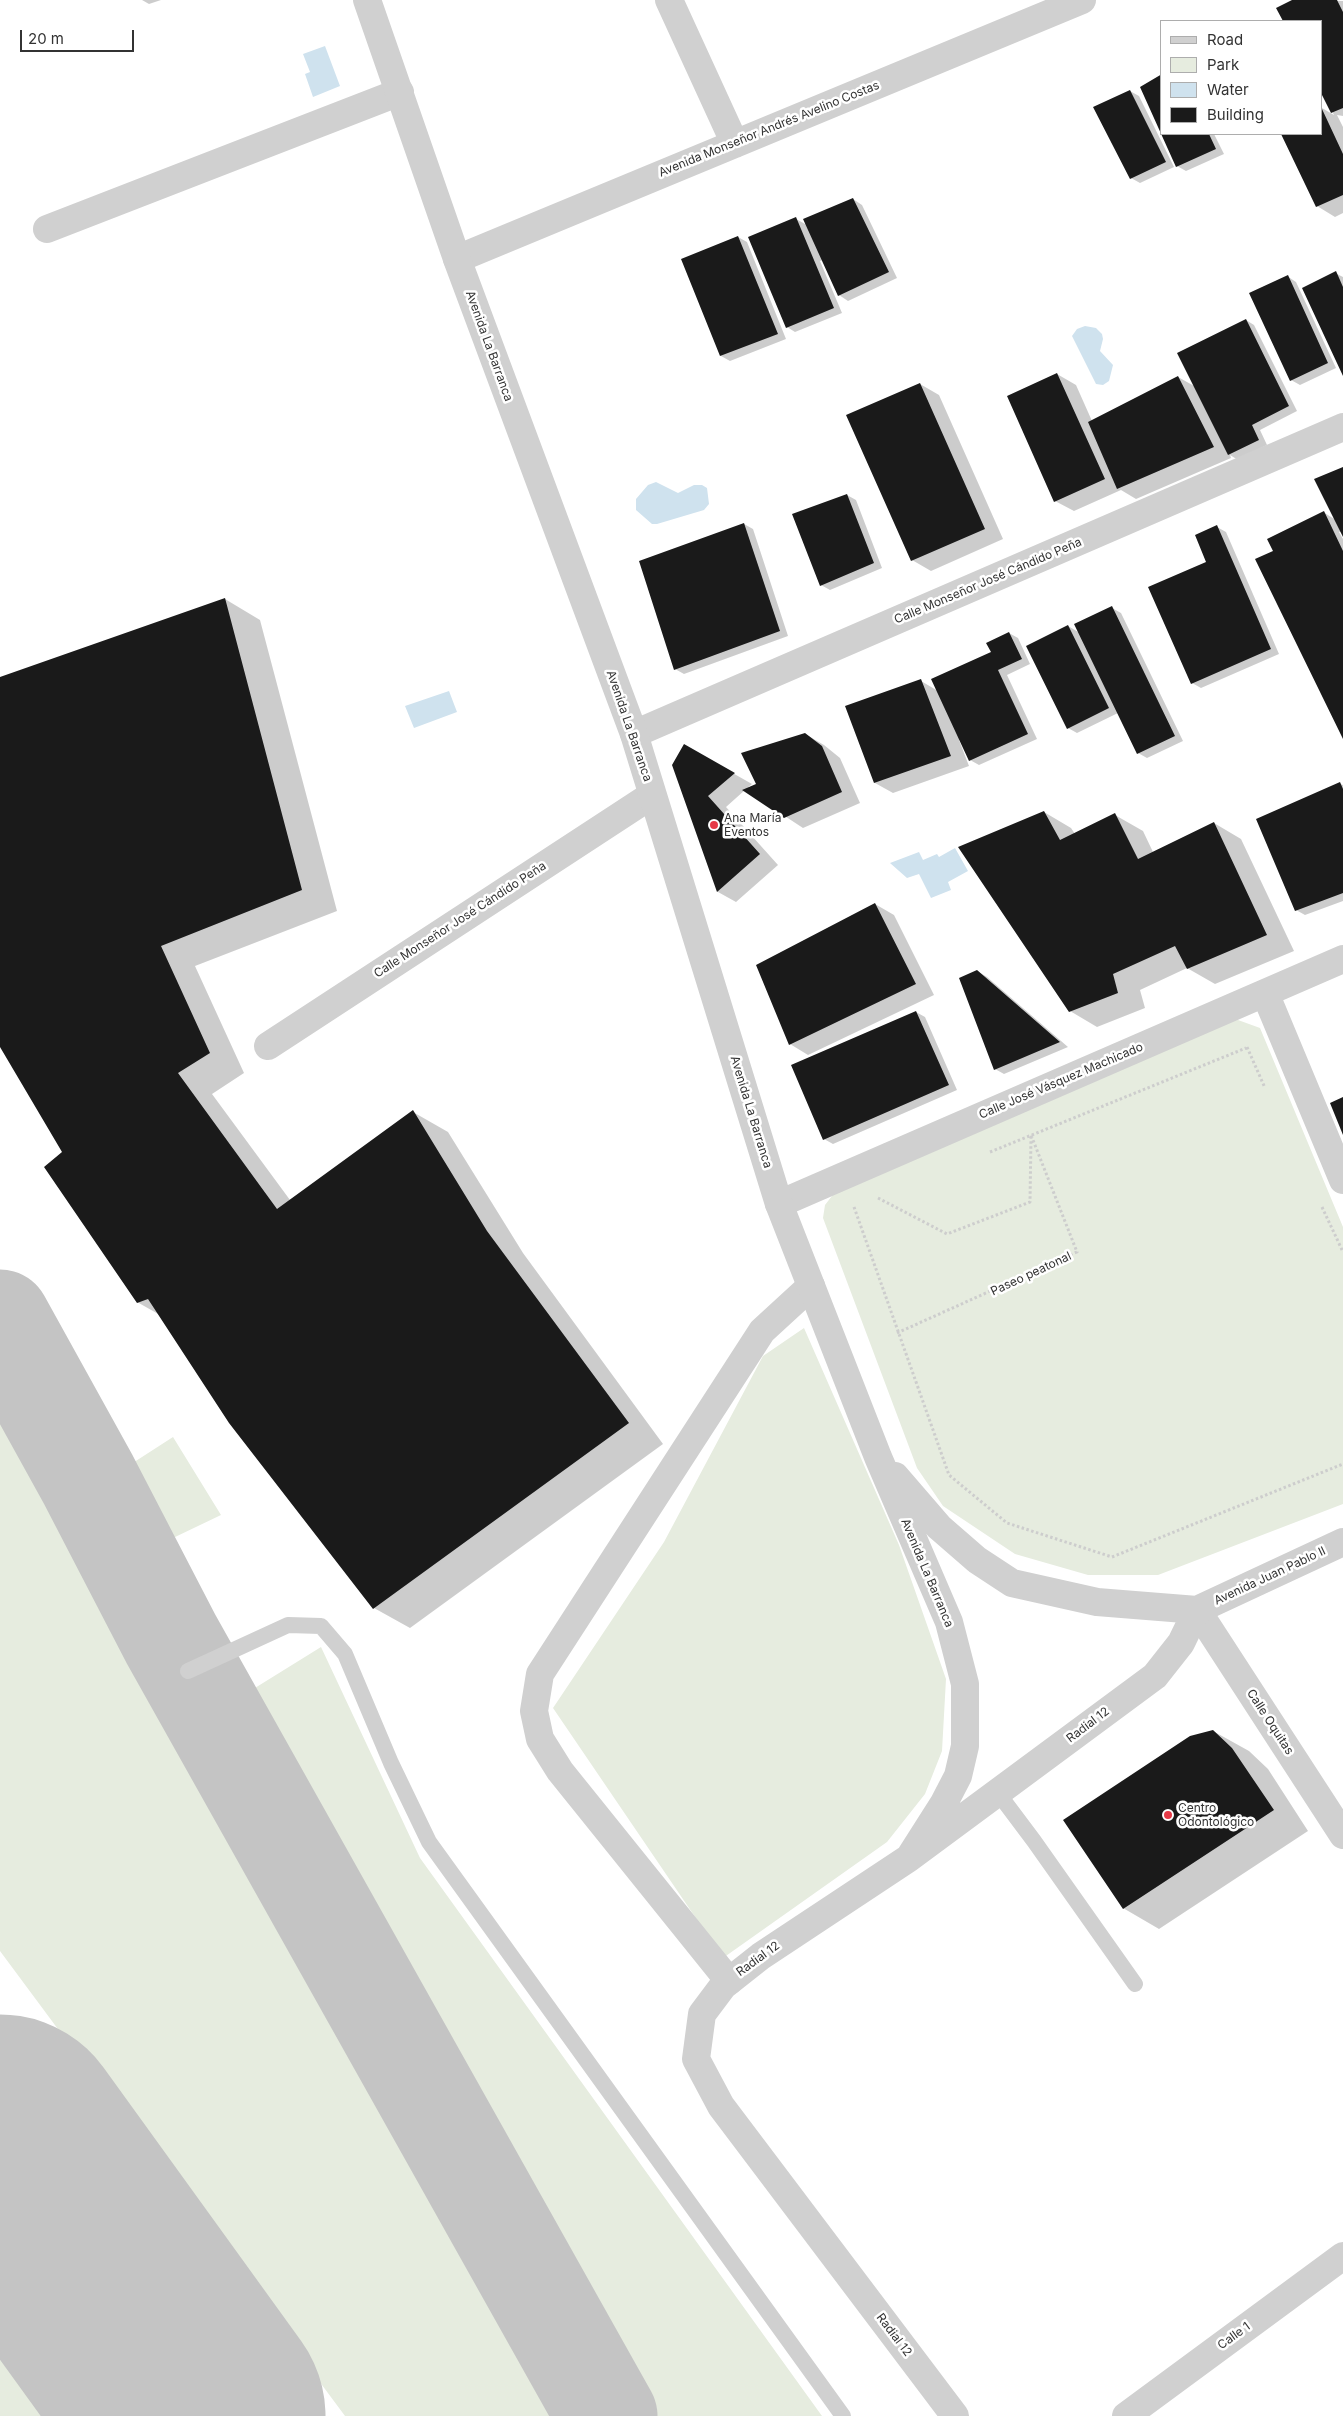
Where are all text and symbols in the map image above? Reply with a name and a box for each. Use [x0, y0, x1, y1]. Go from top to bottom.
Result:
scale bar [22, 20, 136, 52]
legend [1160, 20, 1323, 135]
text: 20 m [28, 29, 64, 48]
text: Road [1207, 30, 1243, 49]
text: Park [1207, 55, 1239, 74]
street label: Avenida Monseñor Andrés Avelino Costas [657, 78, 881, 180]
text: Water [1207, 80, 1249, 99]
text: Building [1207, 105, 1264, 124]
street label: Avenida La Barranca [462, 289, 516, 403]
street label: Calle Monseñor José Cándido Peña [892, 535, 1084, 627]
street label: Avenida La Barranca [603, 668, 655, 784]
place label: Ana María Eventos [724, 811, 781, 839]
marker: Ana María Eventos [708, 819, 720, 831]
street label: Calle Monseñor José Cándido Peña [371, 859, 549, 981]
street label: Calle José Vásquez Machicado [977, 1040, 1145, 1122]
street label: Avenida La Barranca [727, 1054, 775, 1170]
street label: Paseo peatonal [988, 1249, 1074, 1299]
street label: Avenida La Barranca [898, 1516, 956, 1630]
street label: Avenida Juan Pablo II [1212, 1544, 1328, 1608]
street label: Calle Oquitas [1243, 1687, 1297, 1757]
street label: Radial 12 [1064, 1704, 1112, 1746]
place label: Centro Odontológico [1178, 1801, 1254, 1829]
marker: Centro Odontológico [1162, 1809, 1174, 1821]
street label: Radial 12 [734, 1939, 782, 1979]
street label: Radial 12 [873, 2311, 915, 2359]
street label: Calle 1 [1215, 2319, 1253, 2353]

